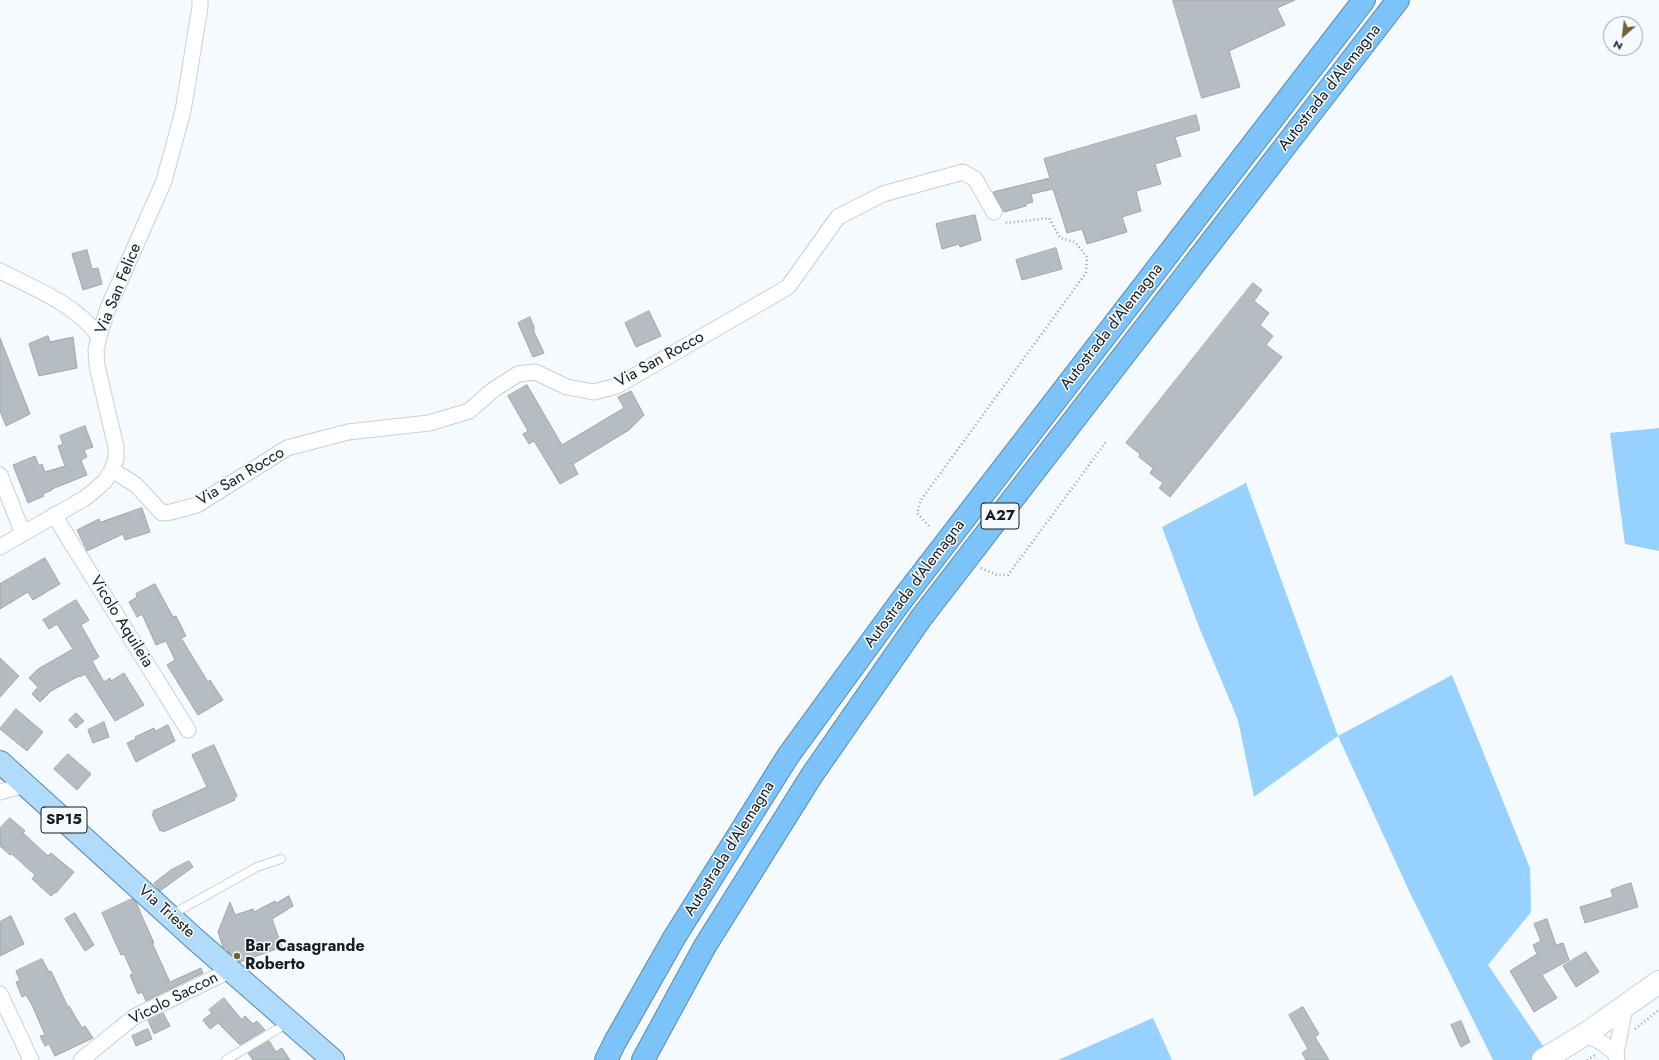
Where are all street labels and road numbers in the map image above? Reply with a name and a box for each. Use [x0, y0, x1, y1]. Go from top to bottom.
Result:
street label: Autostrada d'Alemagna [1275, 21, 1385, 155]
street label: Via San Felice [92, 241, 146, 337]
street label: Autostrada d'Alemagna [1057, 260, 1167, 394]
street label: Via San Rocco [612, 328, 708, 392]
street label: Via San Rocco [194, 443, 288, 511]
road number: A27 [981, 503, 1019, 529]
street label: Autostrada d'Alemagna [861, 516, 969, 652]
street label: Vicolo Aquileia [85, 573, 157, 671]
street label: Autostrada d'Alemagna [681, 778, 779, 920]
road number: SP15 [41, 807, 87, 833]
street label: Via Trieste [134, 882, 198, 942]
street label: Vicolo Saccon [126, 968, 222, 1030]

